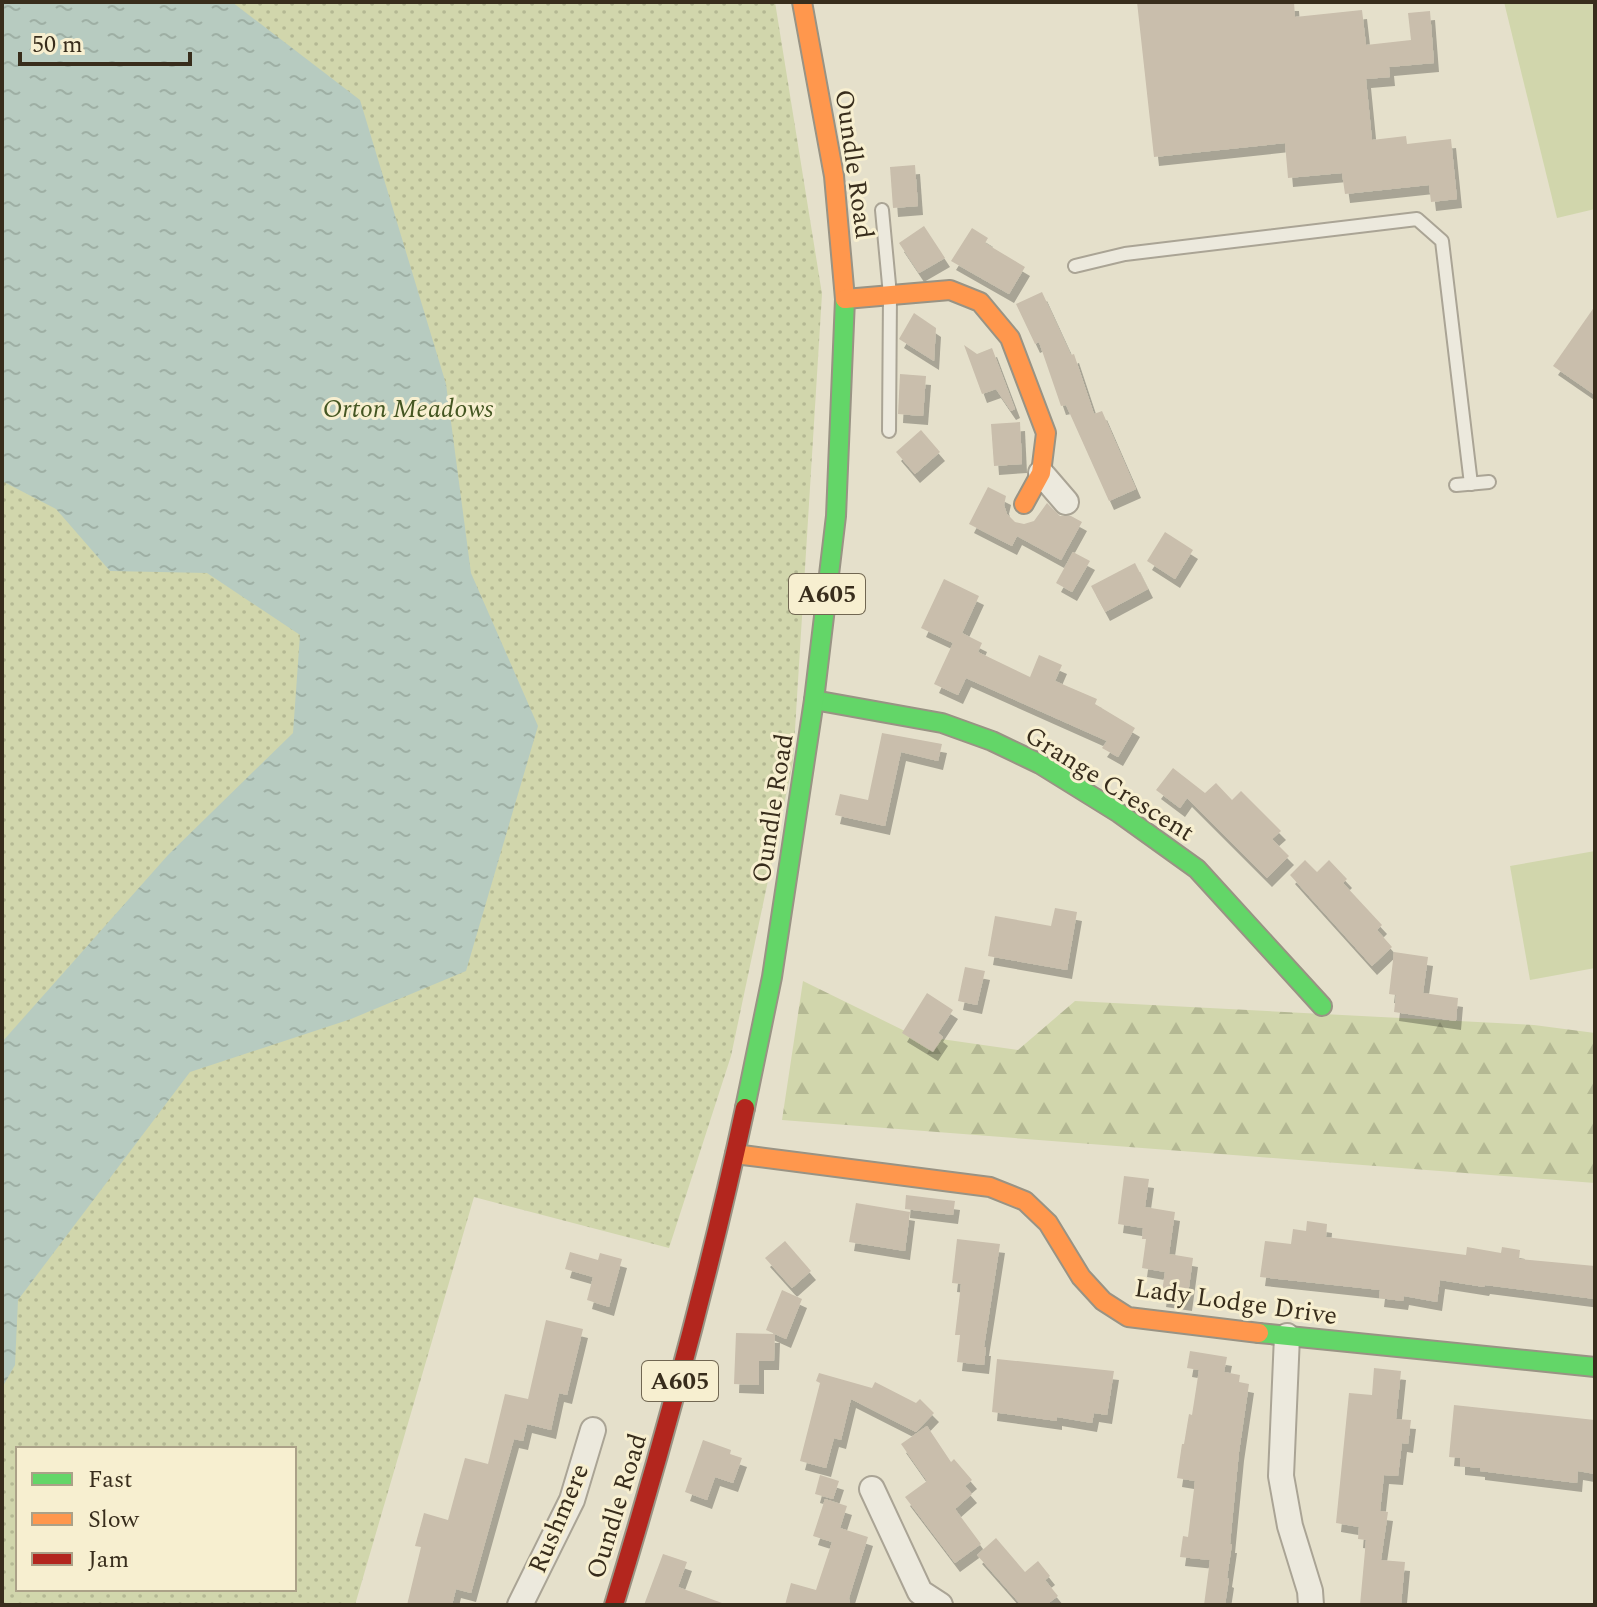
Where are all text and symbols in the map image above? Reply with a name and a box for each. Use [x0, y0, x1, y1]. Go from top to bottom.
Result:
scale bar [20, 16, 190, 66]
text: 50 m [32, 27, 83, 63]
street label: Oundle Road [824, 87, 884, 241]
park label: Orton Meadows [323, 389, 493, 429]
road number: A605 [789, 574, 865, 614]
street label: Grange Crescent [1017, 716, 1202, 852]
street label: Oundle Road [741, 731, 805, 886]
street label: Lady Lodge Drive [1132, 1268, 1340, 1336]
road number: A605 [642, 1361, 718, 1401]
street label: Oundle Road [576, 1428, 658, 1584]
legend [16, 1447, 296, 1591]
street label: Rushmere [518, 1457, 600, 1580]
text: Fast [88, 1462, 133, 1498]
text: Slow [88, 1502, 140, 1538]
text: Jam [88, 1542, 129, 1578]

